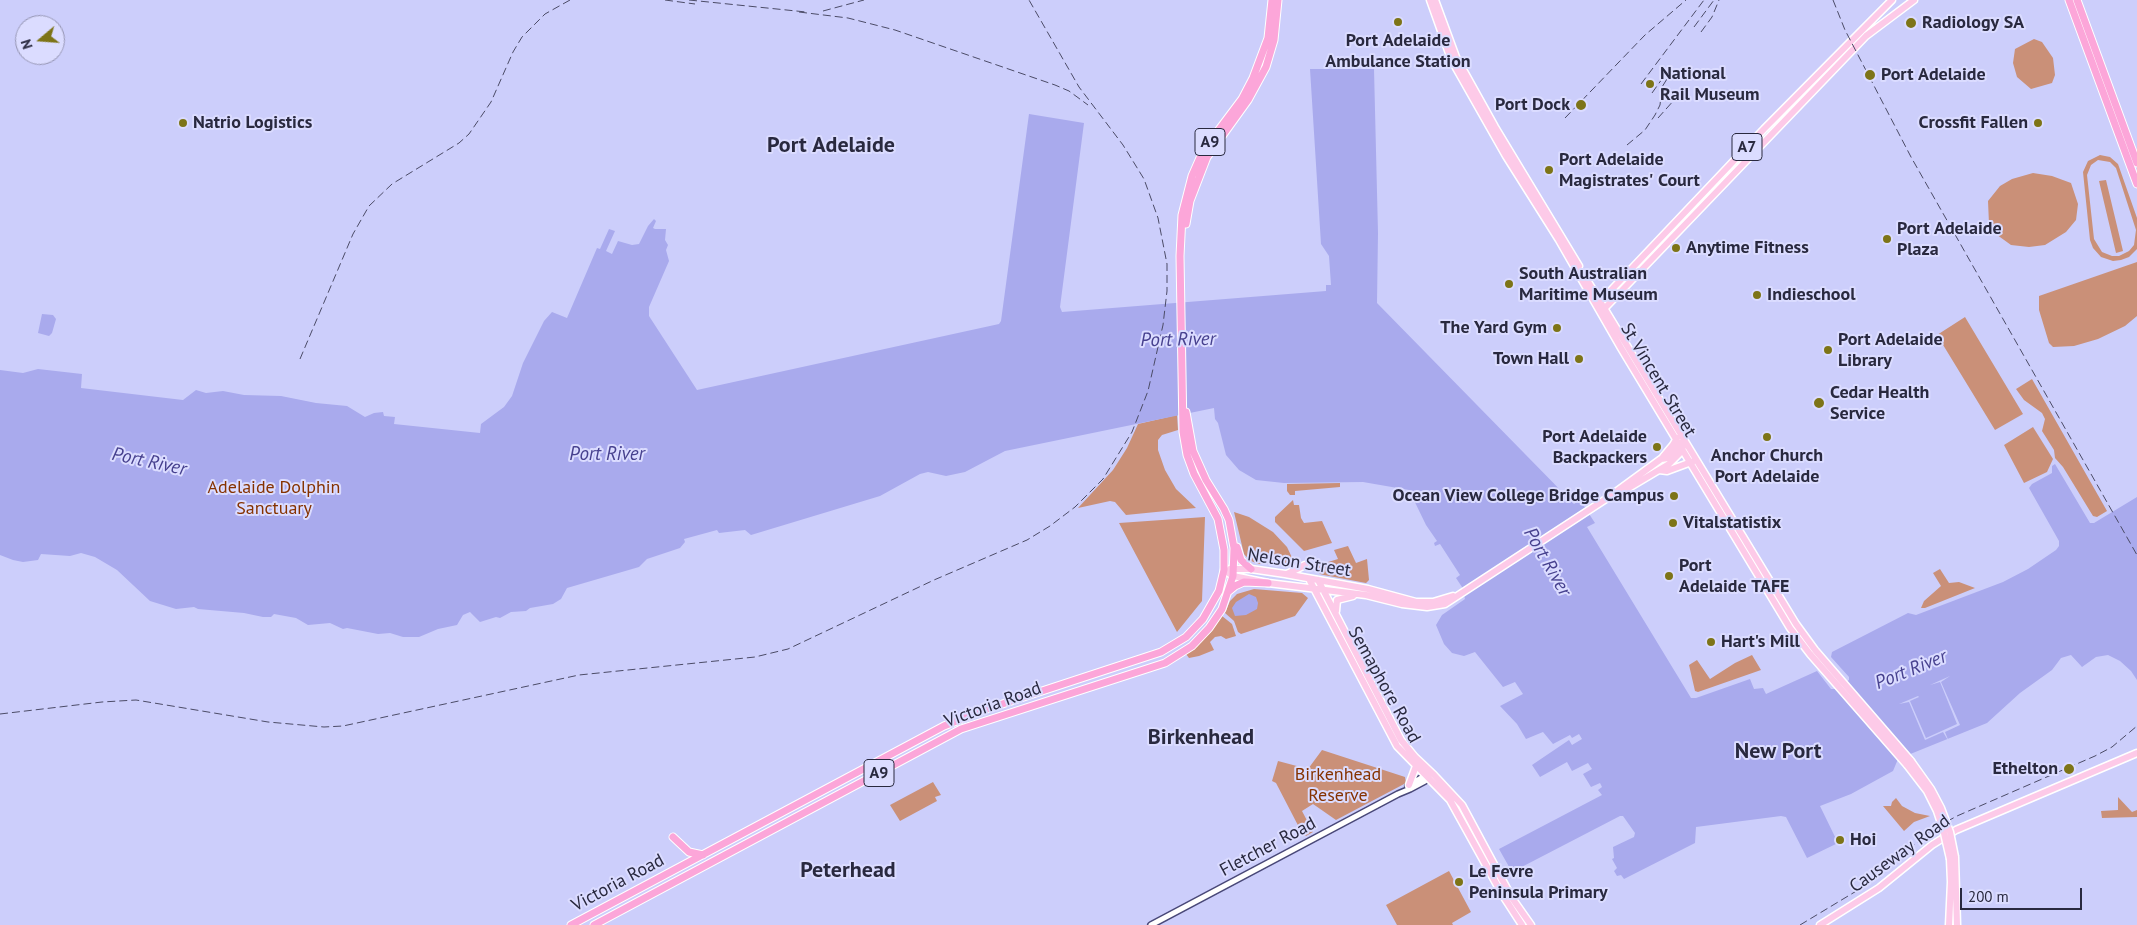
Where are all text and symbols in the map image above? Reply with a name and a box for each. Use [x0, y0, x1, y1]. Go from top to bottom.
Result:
place label: Radiology SA [1922, 12, 2024, 34]
north arrow [15, 15, 65, 65]
marker: Port Adelaide Ambulance Station [1392, 16, 1404, 28]
marker: Radiology SA [1904, 16, 1918, 30]
place label: Port Adelaide Ambulance Station [1325, 30, 1471, 72]
text: N [17, 37, 37, 51]
place label: National Rail Museum [1660, 63, 1759, 106]
place label: Port Adelaide [1881, 64, 1986, 86]
marker: Port Adelaide [1863, 68, 1877, 82]
marker: National Rail Museum [1644, 78, 1656, 90]
place label: Port Dock [1495, 94, 1570, 116]
marker: Port Dock [1574, 98, 1588, 112]
place label: Natrio Logistics [193, 112, 312, 134]
place label: Crossfit Fallen [1919, 112, 2028, 134]
marker: Natrio Logistics [177, 117, 189, 129]
marker: Crossfit Fallen [2032, 117, 2044, 129]
road number: A9 [1195, 128, 1225, 156]
district label: Port Adelaide [767, 133, 895, 159]
road number: A7 [1732, 134, 1762, 160]
place label: Port Adelaide Magistrates' Court [1559, 149, 1700, 192]
marker: Port Adelaide Magistrates' Court [1543, 164, 1555, 176]
place label: Port Adelaide Plaza [1897, 218, 2002, 260]
marker: Port Adelaide Plaza [1881, 233, 1893, 245]
place label: Anytime Fitness [1686, 237, 1809, 259]
marker: Anytime Fitness [1670, 242, 1682, 254]
place label: South Australian Maritime Museum [1519, 263, 1658, 306]
marker: South Australian Maritime Museum [1503, 278, 1515, 290]
place label: Indieschool [1767, 284, 1855, 306]
marker: Indieschool [1751, 289, 1763, 301]
place label: The Yard Gym [1440, 317, 1547, 339]
street label: St Vincent Street [1616, 319, 1700, 441]
marker: The Yard Gym [1551, 322, 1563, 334]
water label: Port River [1140, 328, 1216, 352]
place label: Port Adelaide Library [1838, 329, 1943, 372]
marker: Port Adelaide Library [1822, 344, 1834, 356]
place label: Town Hall [1493, 348, 1569, 370]
marker: Town Hall [1573, 353, 1585, 365]
place label: Cedar Health Service [1830, 382, 1929, 424]
marker: Cedar Health Service [1812, 396, 1826, 410]
place label: Port Adelaide Backpackers [1542, 426, 1647, 468]
marker: Anchor Church Port Adelaide [1761, 431, 1773, 443]
marker: Port Adelaide Backpackers [1651, 441, 1663, 453]
water label: Port River [110, 443, 188, 481]
water label: Port River [569, 444, 645, 466]
place label: Anchor Church Port Adelaide [1711, 445, 1823, 488]
park label: Adelaide Dolphin Sanctuary [208, 477, 340, 520]
place label: Ocean View College Bridge Campus [1393, 485, 1664, 507]
marker: Ocean View College Bridge Campus [1668, 490, 1680, 502]
place label: Vitalstatistix [1683, 512, 1781, 534]
marker: Vitalstatistix [1667, 517, 1679, 529]
water label: Port River [1518, 524, 1576, 600]
street label: Nelson Street [1246, 544, 1352, 582]
place label: Port Adelaide TAFE [1679, 555, 1789, 598]
marker: Port Adelaide TAFE [1663, 570, 1675, 582]
street label: Semaphore Road [1343, 623, 1425, 747]
place label: Hart's Mill [1721, 631, 1800, 653]
marker: Hart's Mill [1705, 636, 1717, 648]
water label: Port River [1872, 645, 1950, 695]
street label: Victoria Road [942, 677, 1044, 733]
district label: Birkenhead [1148, 725, 1254, 751]
district label: New Port [1735, 739, 1821, 765]
place label: Ethelton [1992, 758, 2058, 780]
road number: A9 [864, 760, 894, 786]
marker: Ethelton [2062, 762, 2076, 776]
park label: Birkenhead Reserve [1295, 764, 1381, 806]
street label: Causeway Road [1846, 810, 1954, 898]
street label: Fletcher Road [1216, 813, 1320, 881]
place label: Hoi [1850, 829, 1876, 851]
marker: Hoi [1834, 834, 1846, 846]
street label: Victoria Road [568, 850, 668, 916]
district label: Peterhead [800, 858, 896, 884]
place label: Le Fevre Peninsula Primary [1469, 861, 1608, 904]
marker: Le Fevre Peninsula Primary [1453, 876, 1465, 888]
scale bar [1962, 878, 2084, 910]
text: 200 m [1968, 887, 2009, 906]

